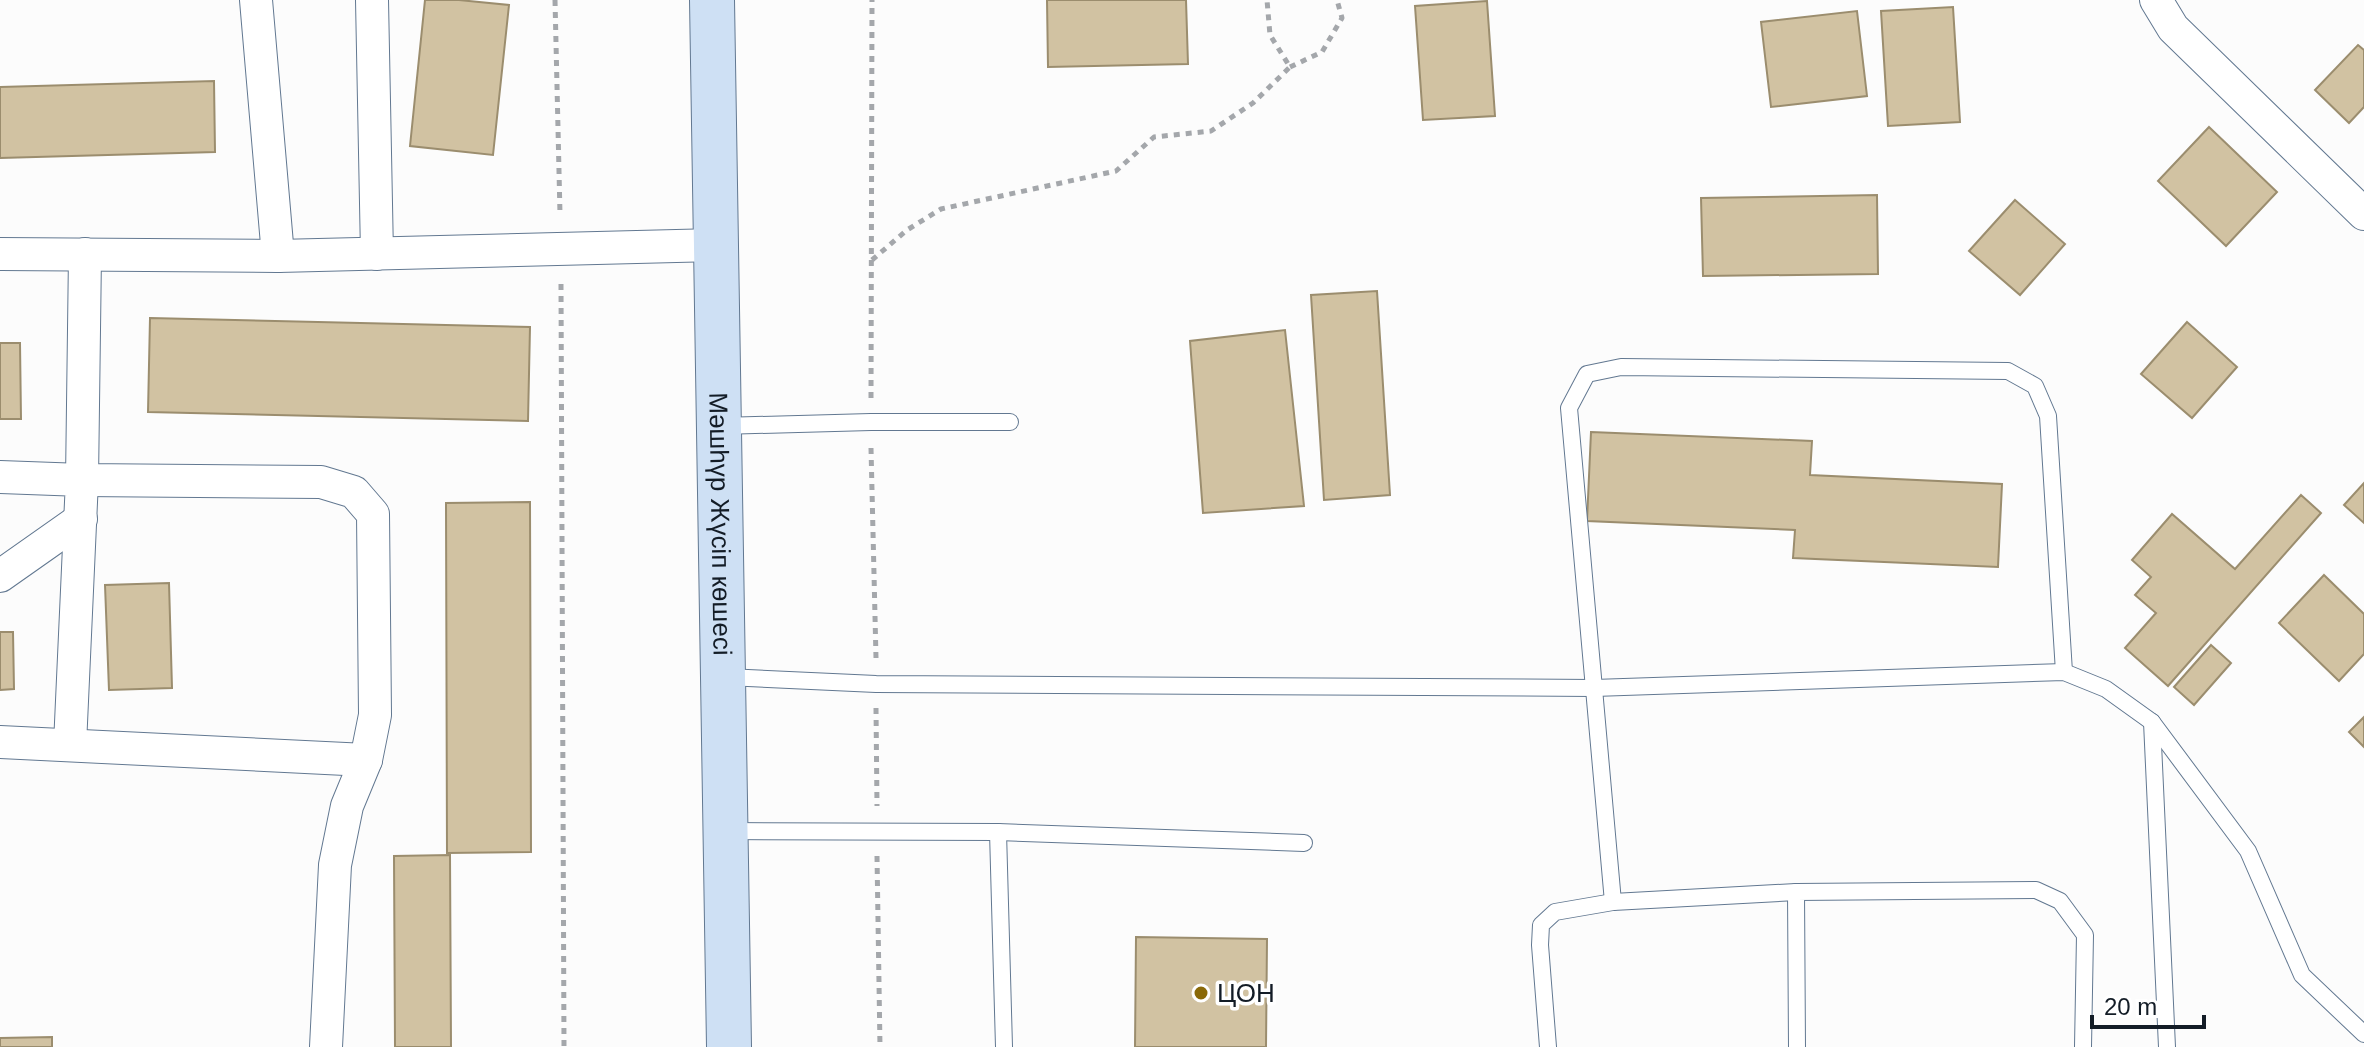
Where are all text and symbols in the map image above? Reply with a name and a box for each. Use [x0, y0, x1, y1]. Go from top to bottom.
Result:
street label: Мәшһүр Жүсіп көшесі [703, 392, 738, 656]
place label: ЦОН [1217, 978, 1275, 1008]
scale bar [2092, 979, 2204, 1029]
marker: ЦОН [1192, 984, 1210, 1002]
text: 20 m [2104, 993, 2157, 1020]

